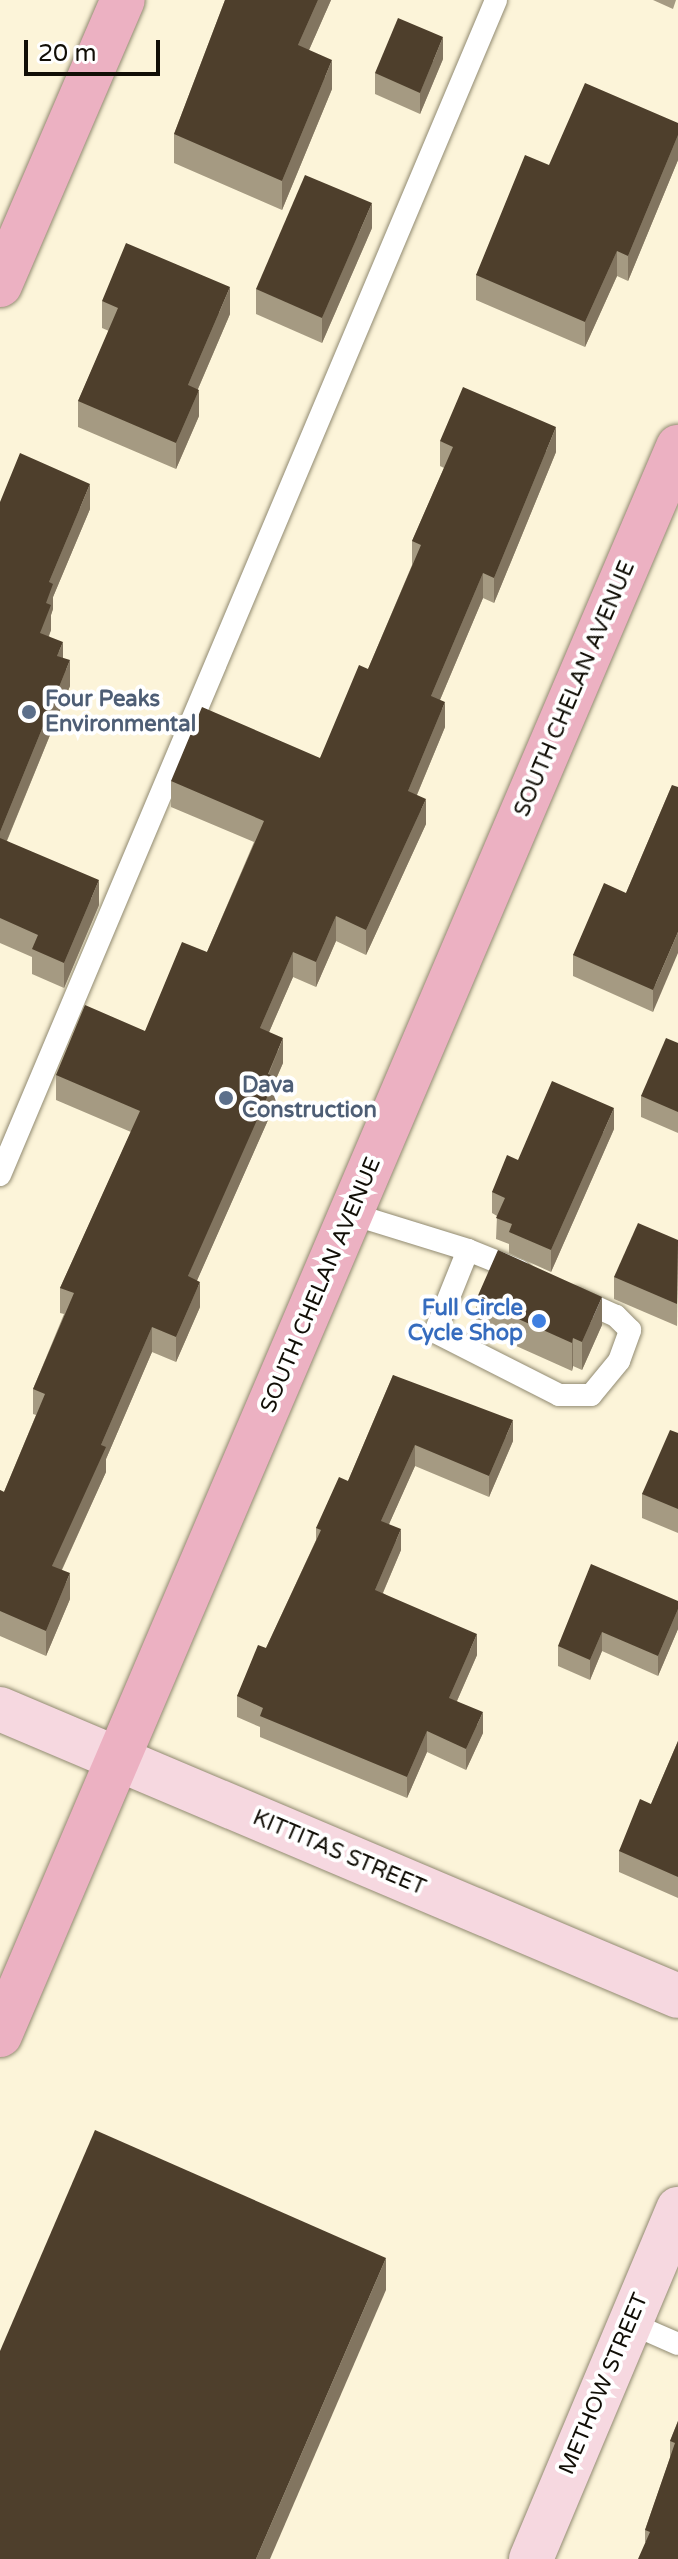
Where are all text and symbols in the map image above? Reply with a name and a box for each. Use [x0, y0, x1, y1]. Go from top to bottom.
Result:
scale bar [28, 24, 164, 74]
text: 20 m [38, 39, 96, 68]
street label: SOUTH CHELAN AVENUE [509, 557, 641, 821]
place label: Four Peaks Environmental [45, 686, 196, 738]
marker: Four Peaks Environmental [20, 703, 38, 721]
place label: Dava Construction [242, 1072, 377, 1124]
marker: Dava Construction [217, 1089, 235, 1107]
street label: SOUTH CHELAN AVENUE [255, 1153, 387, 1417]
place label: Full Circle Cycle Shop [408, 1295, 523, 1346]
marker: Full Circle Cycle Shop [530, 1312, 548, 1330]
street label: KITTITAS STREET [249, 1805, 429, 1901]
street label: METHOW STREET [554, 2289, 654, 2479]

